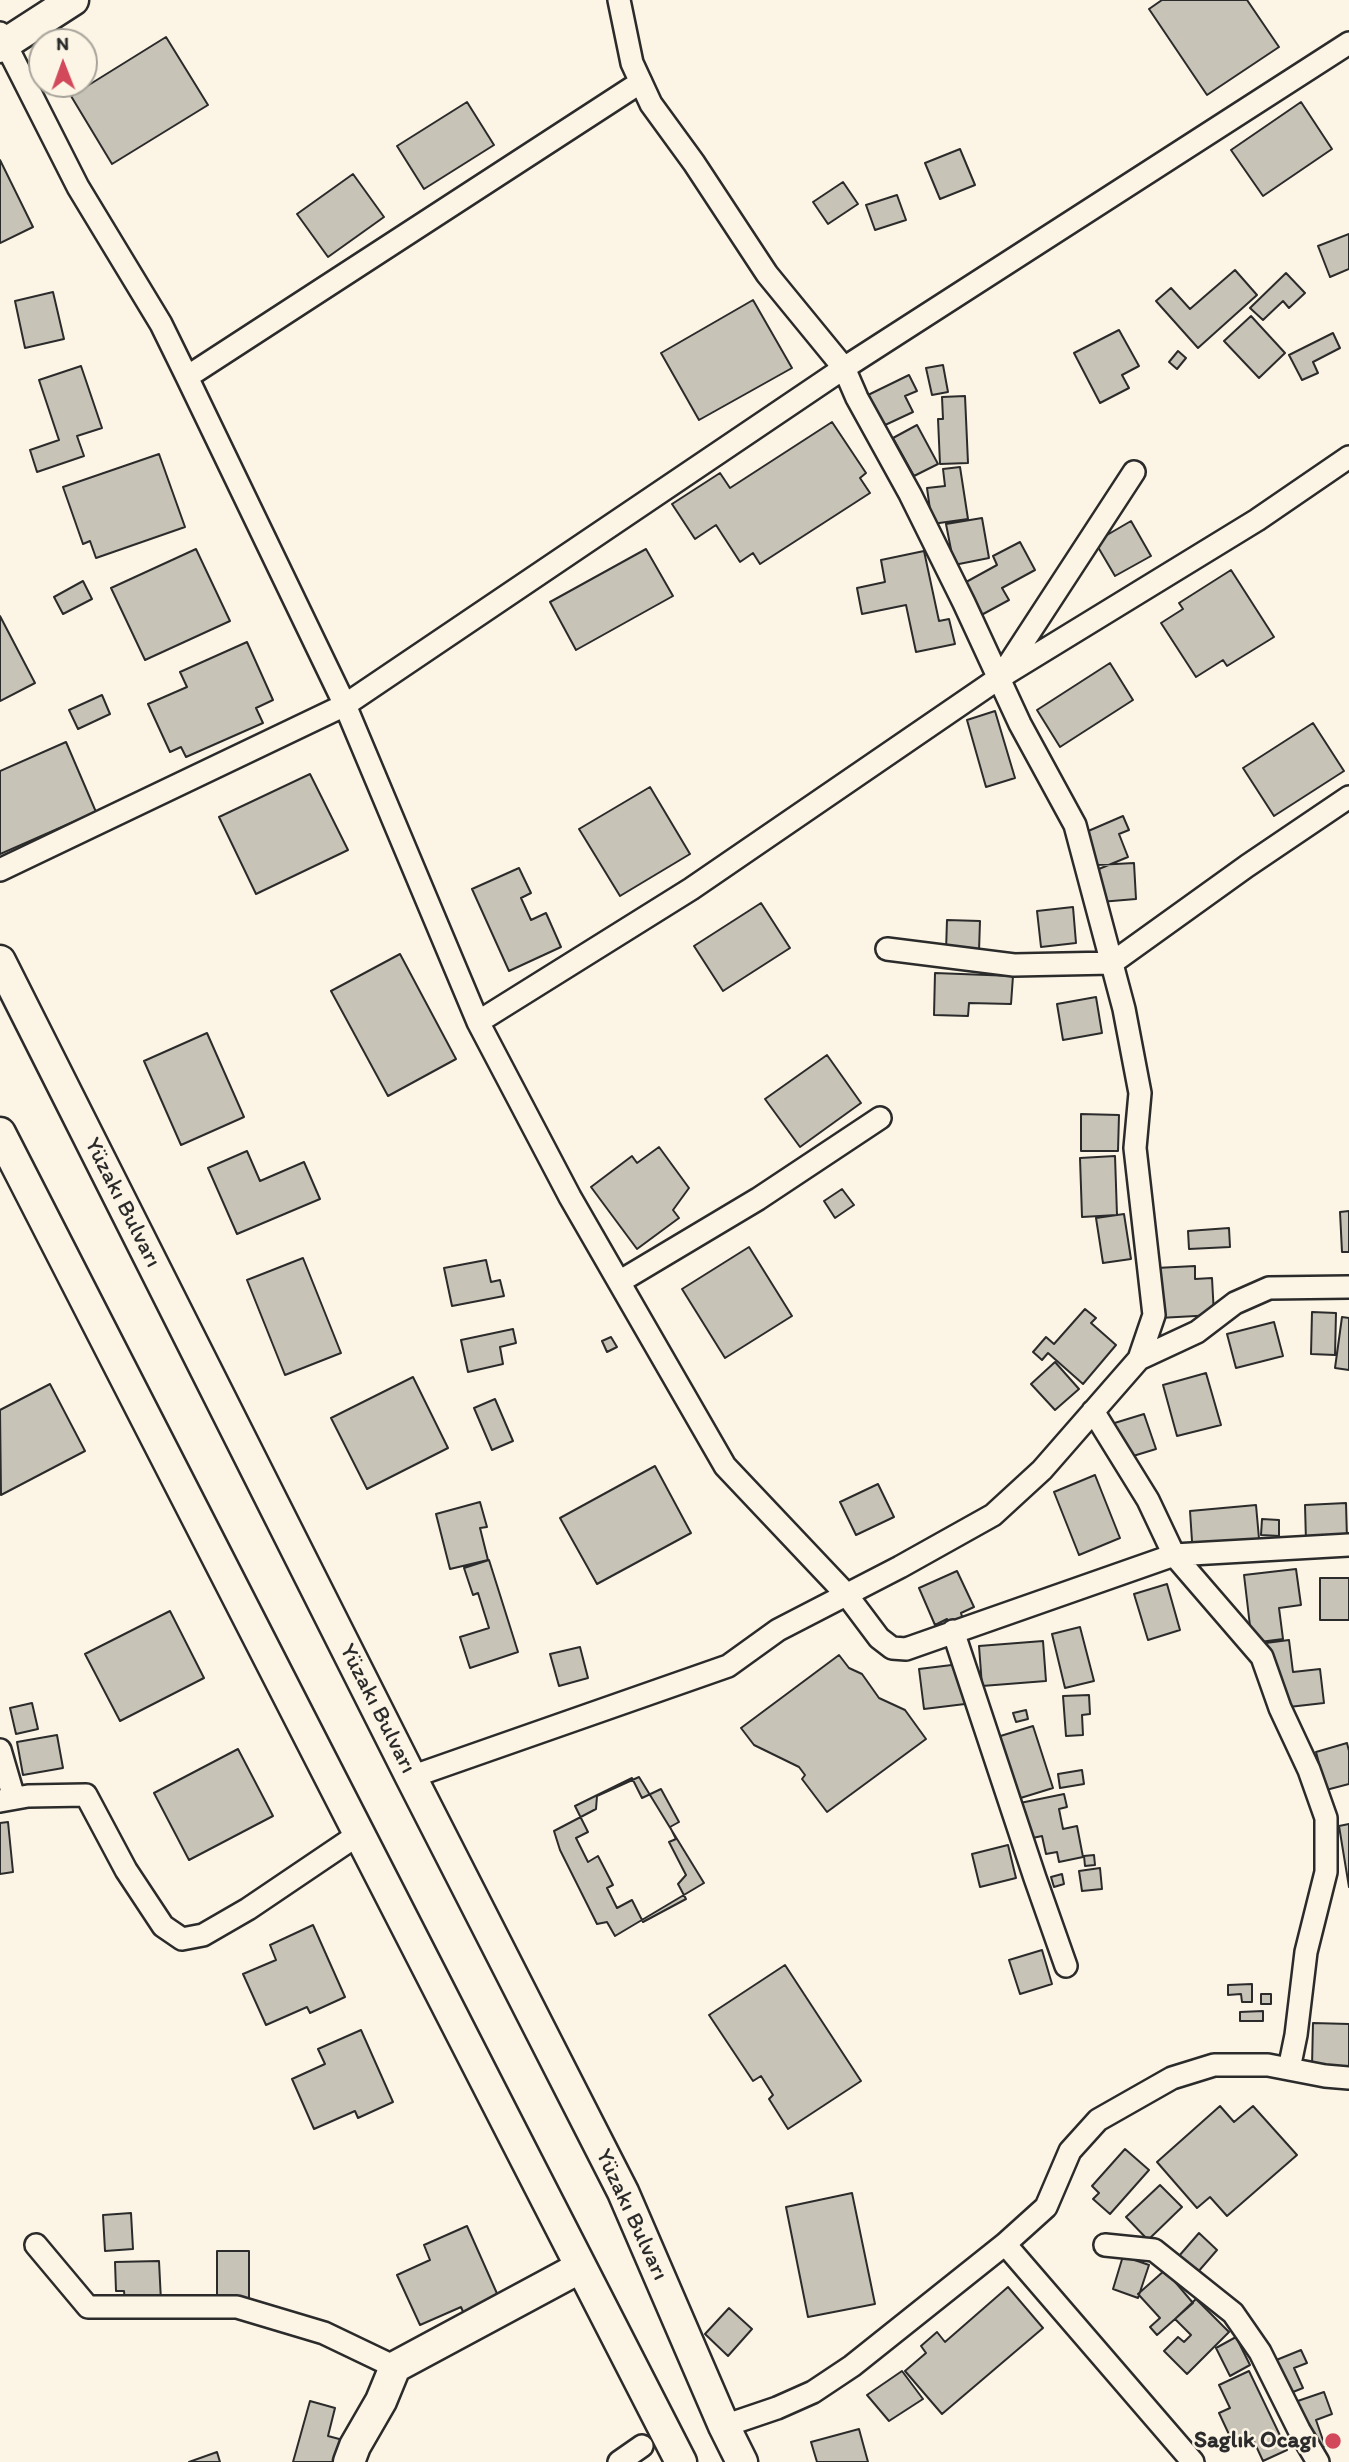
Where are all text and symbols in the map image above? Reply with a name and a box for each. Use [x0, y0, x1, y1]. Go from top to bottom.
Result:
north arrow [28, 28, 98, 98]
text: N [56, 32, 69, 55]
street label: Yüzakı Bulvarı [78, 1134, 166, 1272]
street label: Yüzakı Bulvarı [333, 1640, 421, 1778]
street label: Yüzakı Bulvarı [589, 2145, 673, 2285]
place label: Saglık Ocagı [1194, 2427, 1317, 2455]
marker: Saglık Ocagı [1323, 2431, 1343, 2451]

